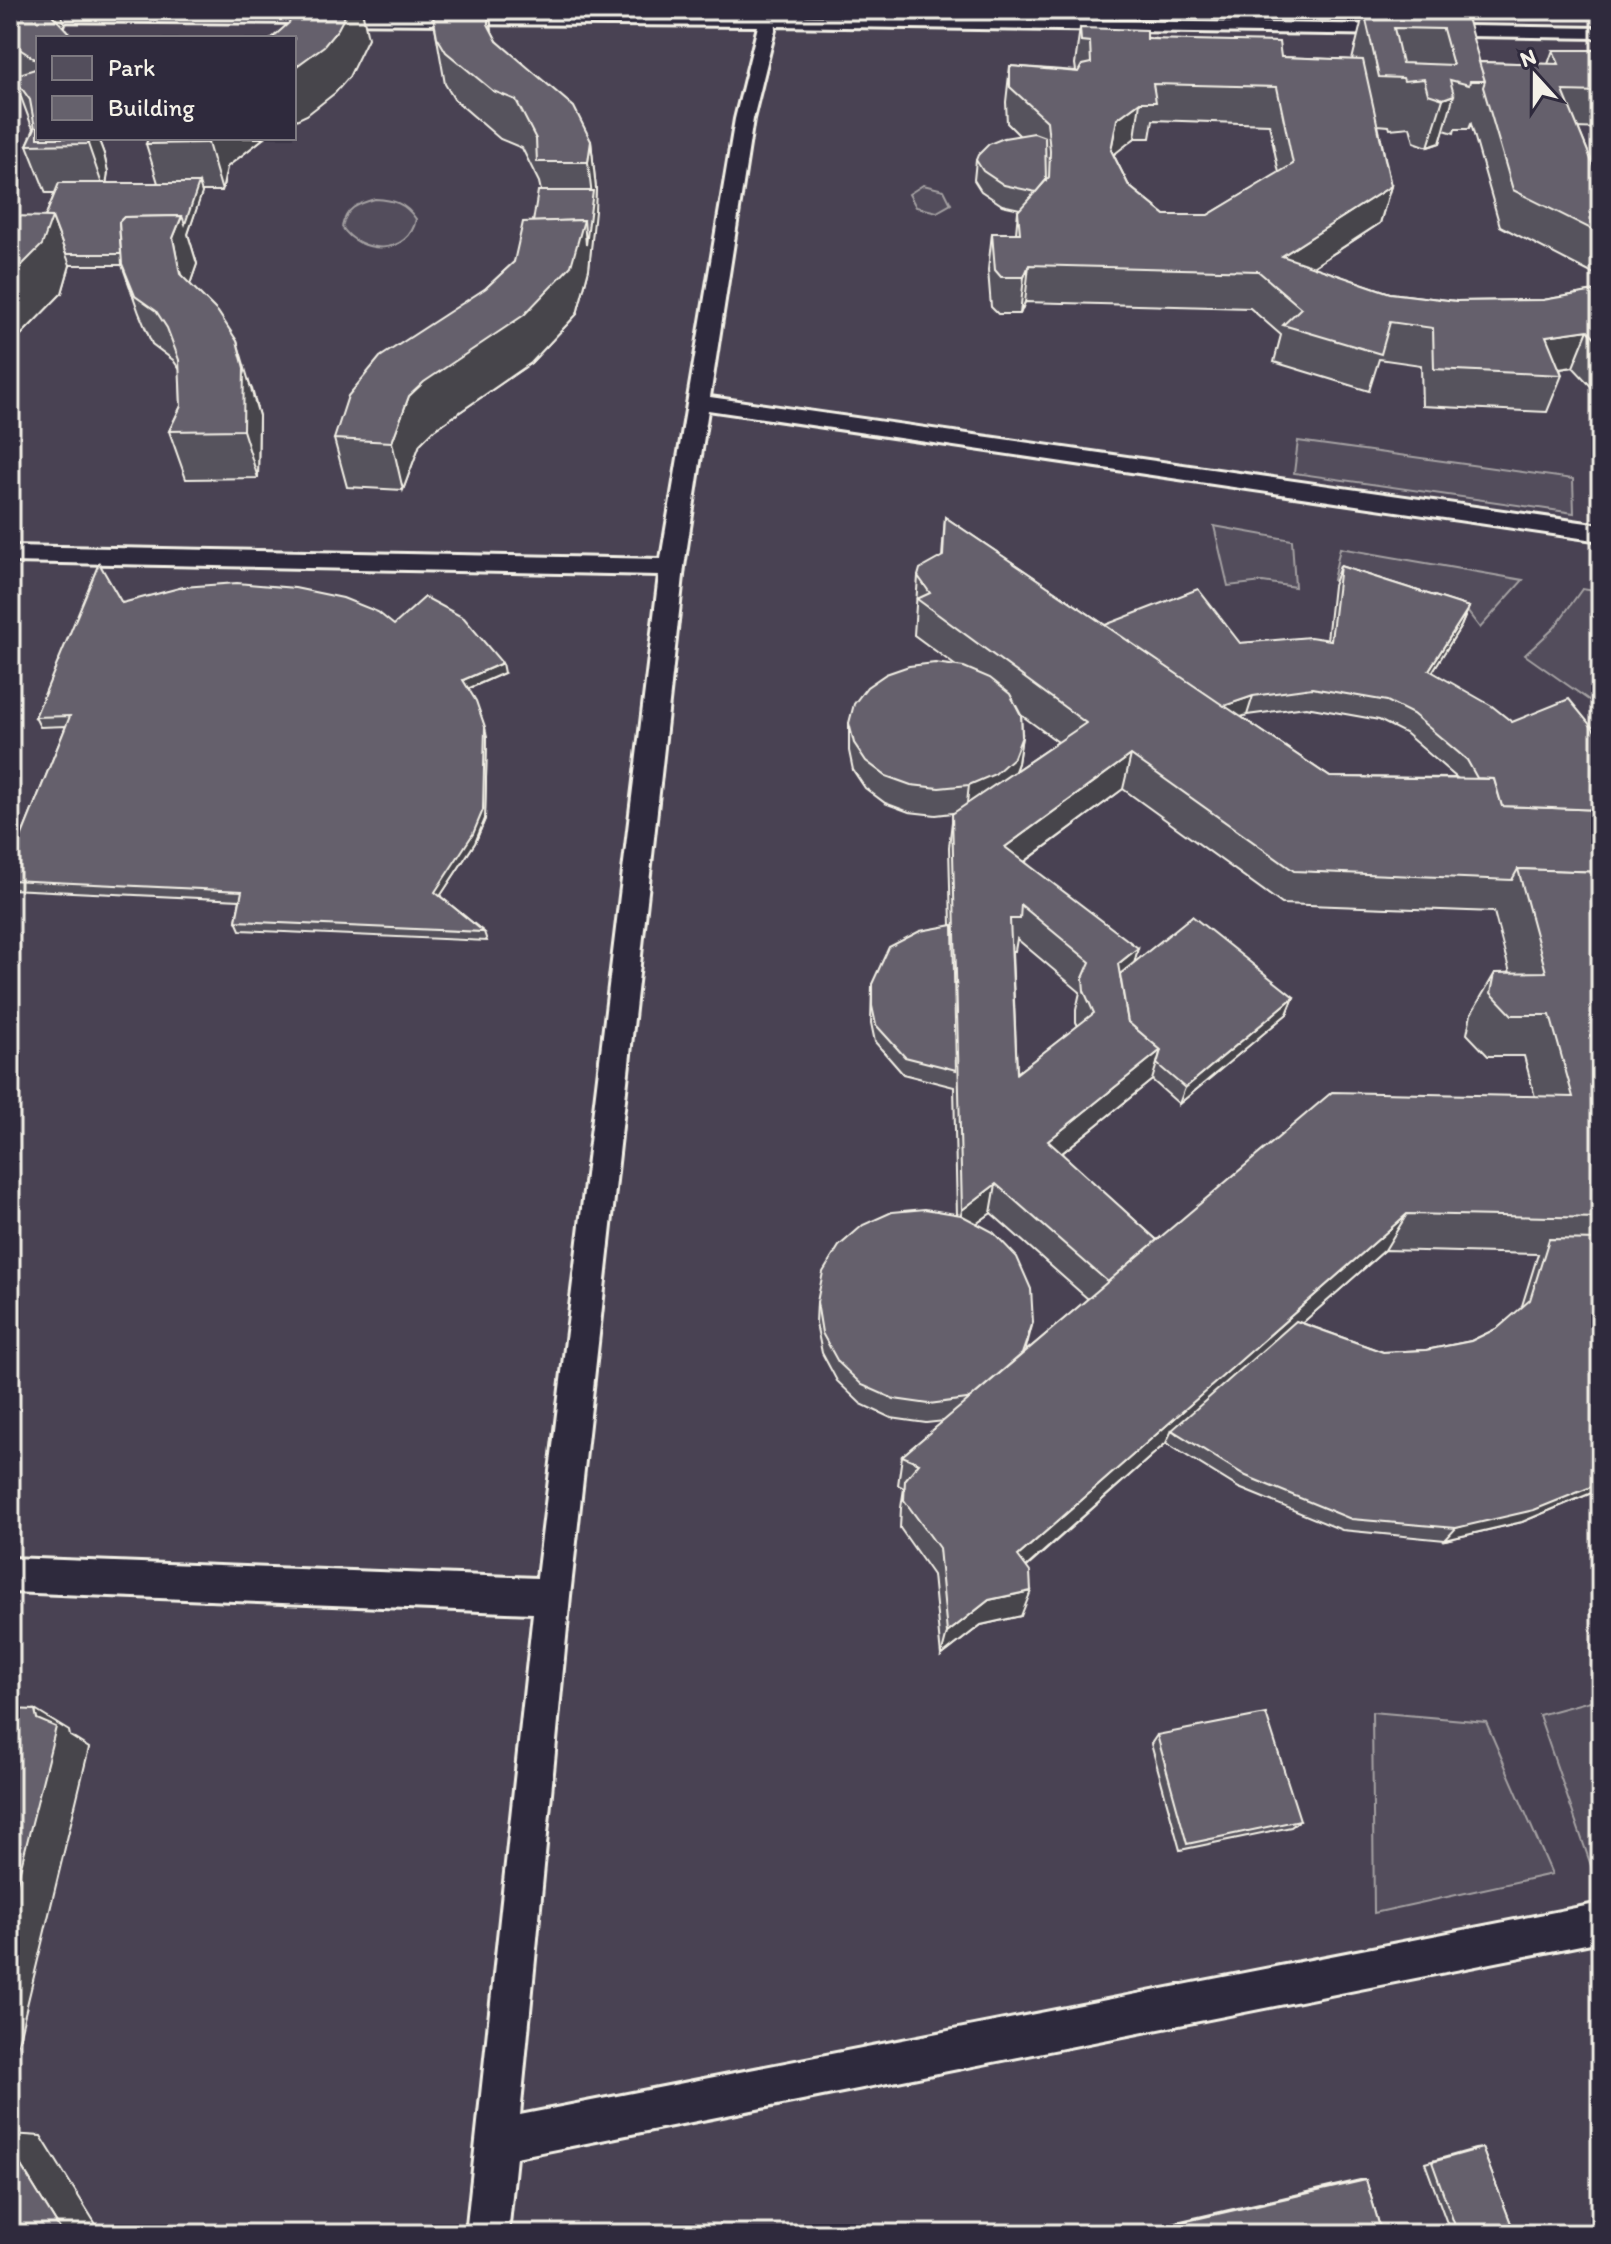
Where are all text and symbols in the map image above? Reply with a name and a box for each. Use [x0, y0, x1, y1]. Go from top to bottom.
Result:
legend [36, 36, 296, 140]
north arrow [1495, 36, 1575, 116]
text: N [1516, 43, 1540, 73]
text: Park [108, 53, 155, 82]
text: Building [108, 93, 195, 122]

